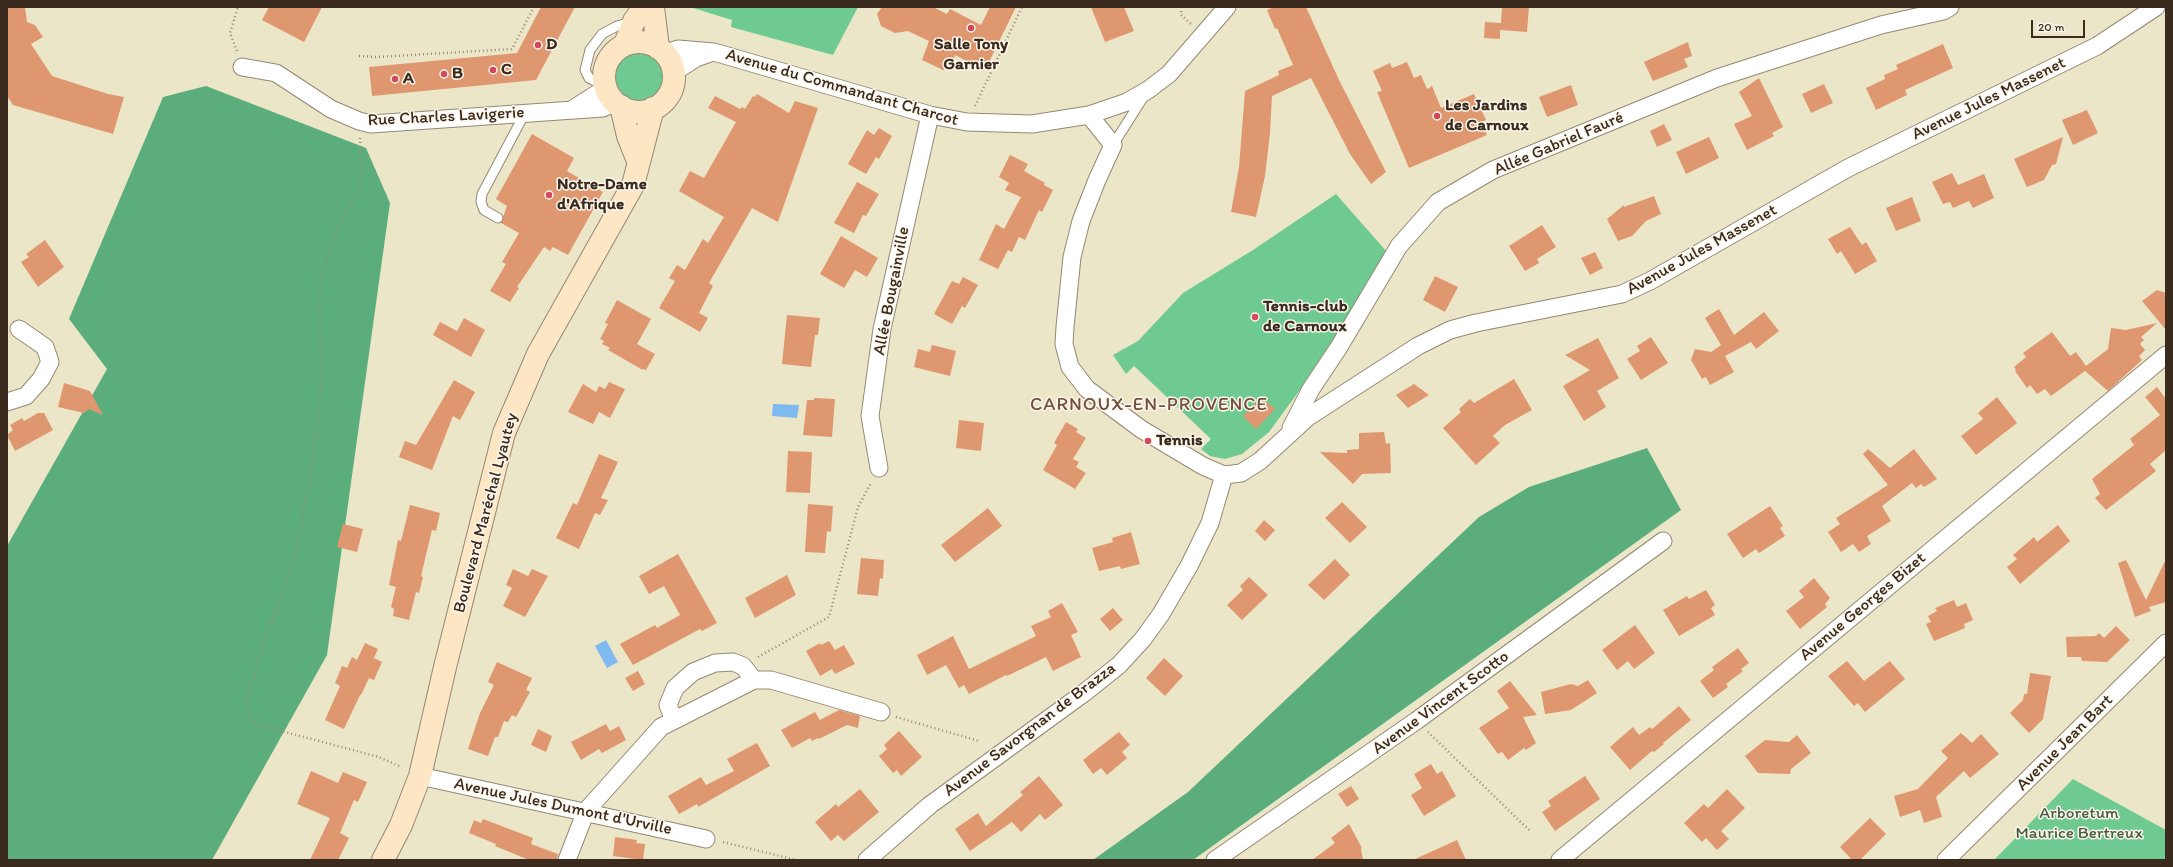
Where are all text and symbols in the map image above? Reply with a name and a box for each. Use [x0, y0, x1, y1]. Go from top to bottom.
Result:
scale bar [2033, 12, 2087, 38]
text: 20 m [2038, 20, 2065, 34]
marker: Salle Tony Garnier [966, 23, 976, 33]
place label: D [546, 35, 557, 55]
place label: Salle Tony Garnier [934, 35, 1008, 75]
marker: D [533, 40, 543, 50]
street label: Avenue du Commandant Charcot [723, 45, 961, 131]
street label: Avenue Jules Massenet [1909, 53, 2069, 145]
place label: C [501, 60, 512, 80]
place label: B [452, 64, 463, 84]
marker: C [488, 65, 498, 75]
place label: A [403, 69, 414, 89]
marker: B [439, 69, 449, 79]
marker: A [390, 74, 400, 84]
place label: Les Jardins de Carnoux [1445, 96, 1528, 136]
street label: Rue Charles Lavigerie [367, 103, 525, 131]
street label: Allée Gabriel Fauré [1491, 108, 1627, 180]
marker: Les Jardins de Carnoux [1432, 111, 1442, 121]
place label: Notre-Dame d'Afrique [557, 175, 647, 215]
marker: Notre-Dame d'Afrique [544, 190, 554, 200]
street label: Avenue Jules Massenet [1623, 200, 1781, 300]
street label: Allée Bougainville [870, 225, 914, 357]
place label: Tennis-club de Carnoux [1263, 297, 1348, 337]
marker: Tennis-club de Carnoux [1250, 312, 1260, 322]
district label: CARNOUX-EN-PROVENCE [1030, 394, 1268, 416]
street label: Boulevard Maréchal Lyautey [449, 411, 523, 615]
place label: Tennis [1156, 431, 1203, 451]
marker: Tennis [1143, 436, 1153, 446]
street label: Avenue Georges Bizet [1796, 548, 1930, 666]
street label: Avenue Vincent Scotto [1369, 647, 1513, 759]
street label: Avenue Savorgnan de Brazza [940, 659, 1120, 801]
street label: Avenue Jean Bart [2012, 690, 2118, 796]
street label: Avenue Jules Dumont d'Urville [452, 774, 674, 840]
park label: Arboretum Maurice Bertreux [2015, 804, 2143, 844]

